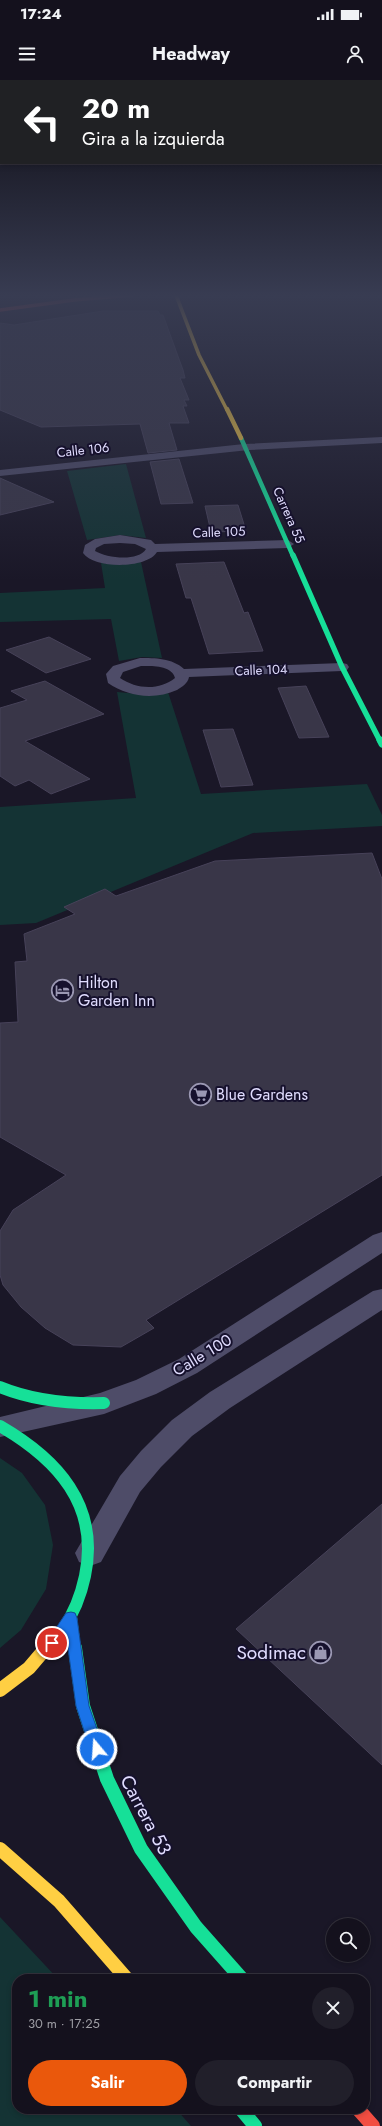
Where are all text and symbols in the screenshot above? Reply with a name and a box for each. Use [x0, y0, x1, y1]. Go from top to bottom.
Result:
text: 17:24 [20, 3, 62, 25]
text: Headway [152, 41, 230, 67]
icon: menu [16, 43, 38, 65]
icon: person [344, 43, 366, 65]
text: 20 m [82, 88, 150, 129]
icon: left [16, 96, 68, 148]
text: Gira a la izquierda [82, 126, 225, 152]
street label: Calle 106 [56, 438, 110, 462]
street label: Carrera 55 [268, 484, 310, 546]
street label: Calle 105 [192, 522, 246, 542]
street label: Calle 104 [234, 660, 288, 680]
place label: Hilton Garden Inn [78, 971, 155, 1012]
hotel icon: Hilton Garden Inn [49, 978, 75, 1004]
supermarket icon: Blue Gardens [188, 1081, 214, 1107]
place label: Blue Gardens [216, 1083, 308, 1106]
street label: Calle 100 [168, 1328, 236, 1382]
pin [35, 1626, 69, 1660]
icon: arrive [41, 1632, 63, 1654]
place label: Sodimac [236, 1639, 306, 1666]
shop icon: Sodimac [308, 1639, 334, 1665]
position arrow [76, 1728, 118, 1770]
street label: Carrera 53 [114, 1770, 178, 1860]
map controls [326, 1918, 370, 1962]
button: search [326, 1918, 370, 1962]
text: 1 min [28, 1981, 88, 2016]
button: close [312, 1987, 354, 2029]
text: 30 m · 17:25 [28, 2014, 100, 2033]
button: Salir [28, 2060, 187, 2106]
button: Compartir [195, 2060, 354, 2106]

